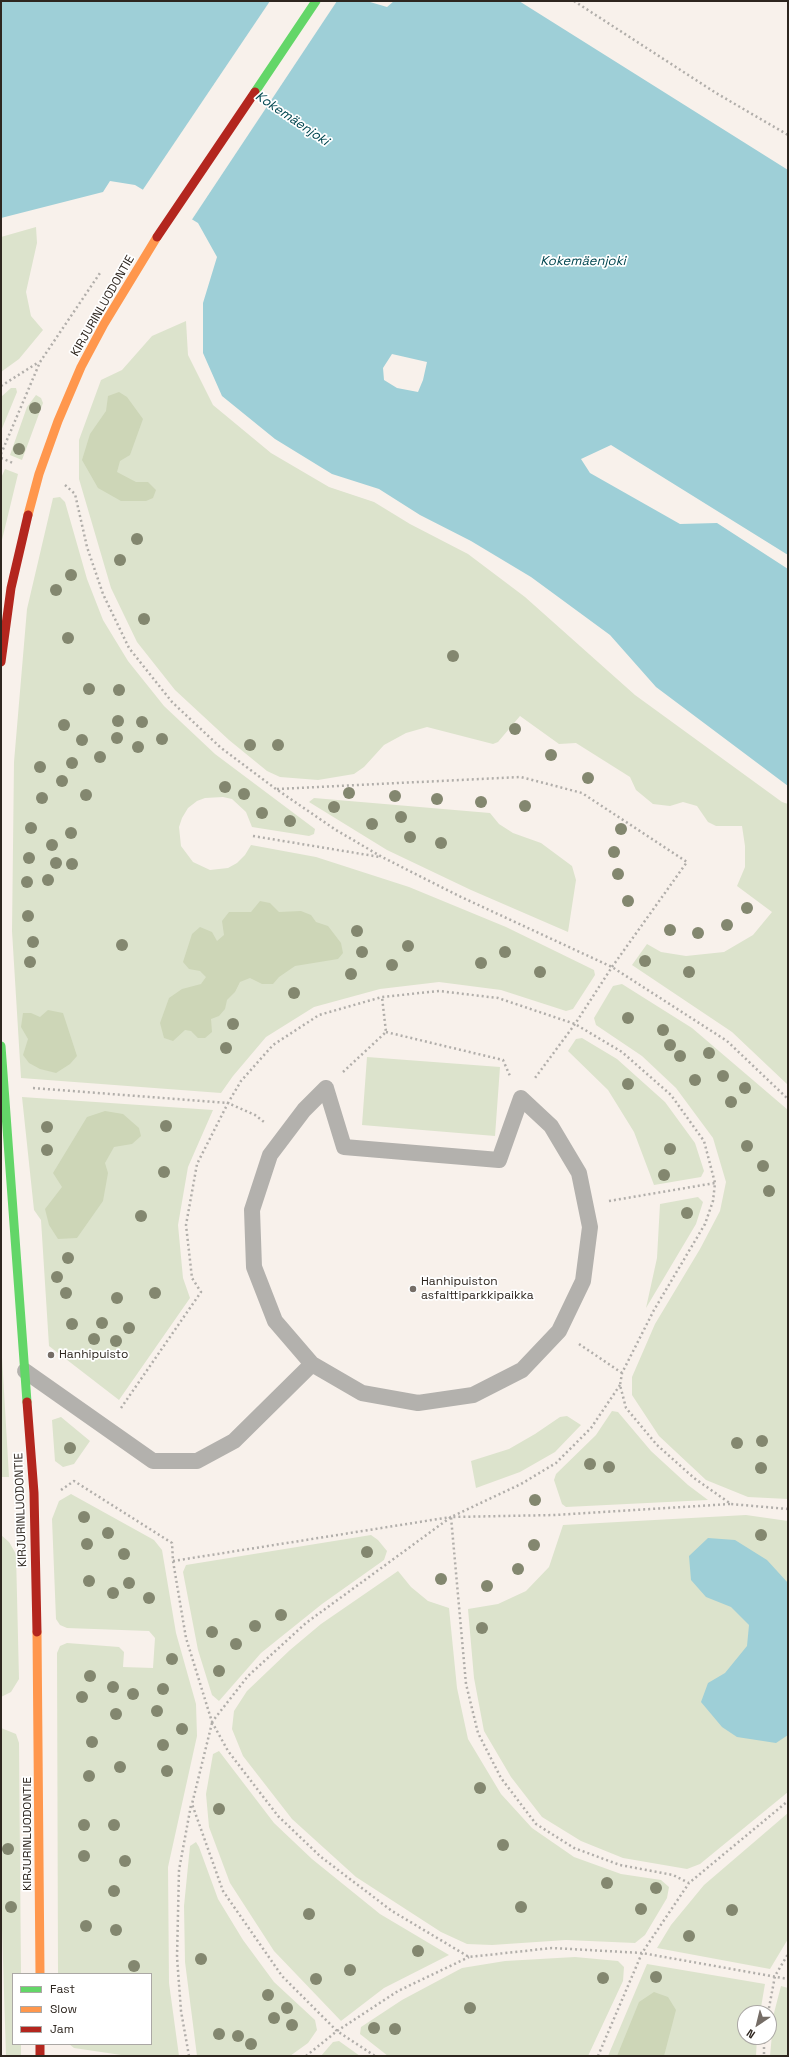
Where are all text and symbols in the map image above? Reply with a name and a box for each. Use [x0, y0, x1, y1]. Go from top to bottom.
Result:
water label: Kokemäenjoki [252, 89, 332, 149]
street label: KIRJURINLUODONTIE [68, 253, 138, 359]
water label: Kokemäenjoki [540, 253, 626, 269]
place label: Hanhipuiston asfalttiparkkipaikka [421, 1275, 534, 1303]
marker: Hanhipuiston asfalttiparkkipaikka [408, 1284, 418, 1294]
place label: Hanhipuisto [59, 1348, 128, 1362]
marker: Hanhipuisto [46, 1350, 56, 1360]
street label: KIRJURINLUODONTIE [12, 1453, 30, 1567]
street label: KIRJURINLUODONTIE [21, 1777, 35, 1891]
legend [12, 1973, 152, 2045]
text: Fast [50, 1981, 75, 1997]
text: Slow [50, 2001, 77, 2017]
north arrow [737, 2005, 777, 2045]
text: Jam [50, 2021, 74, 2037]
text: N [744, 2026, 758, 2042]

